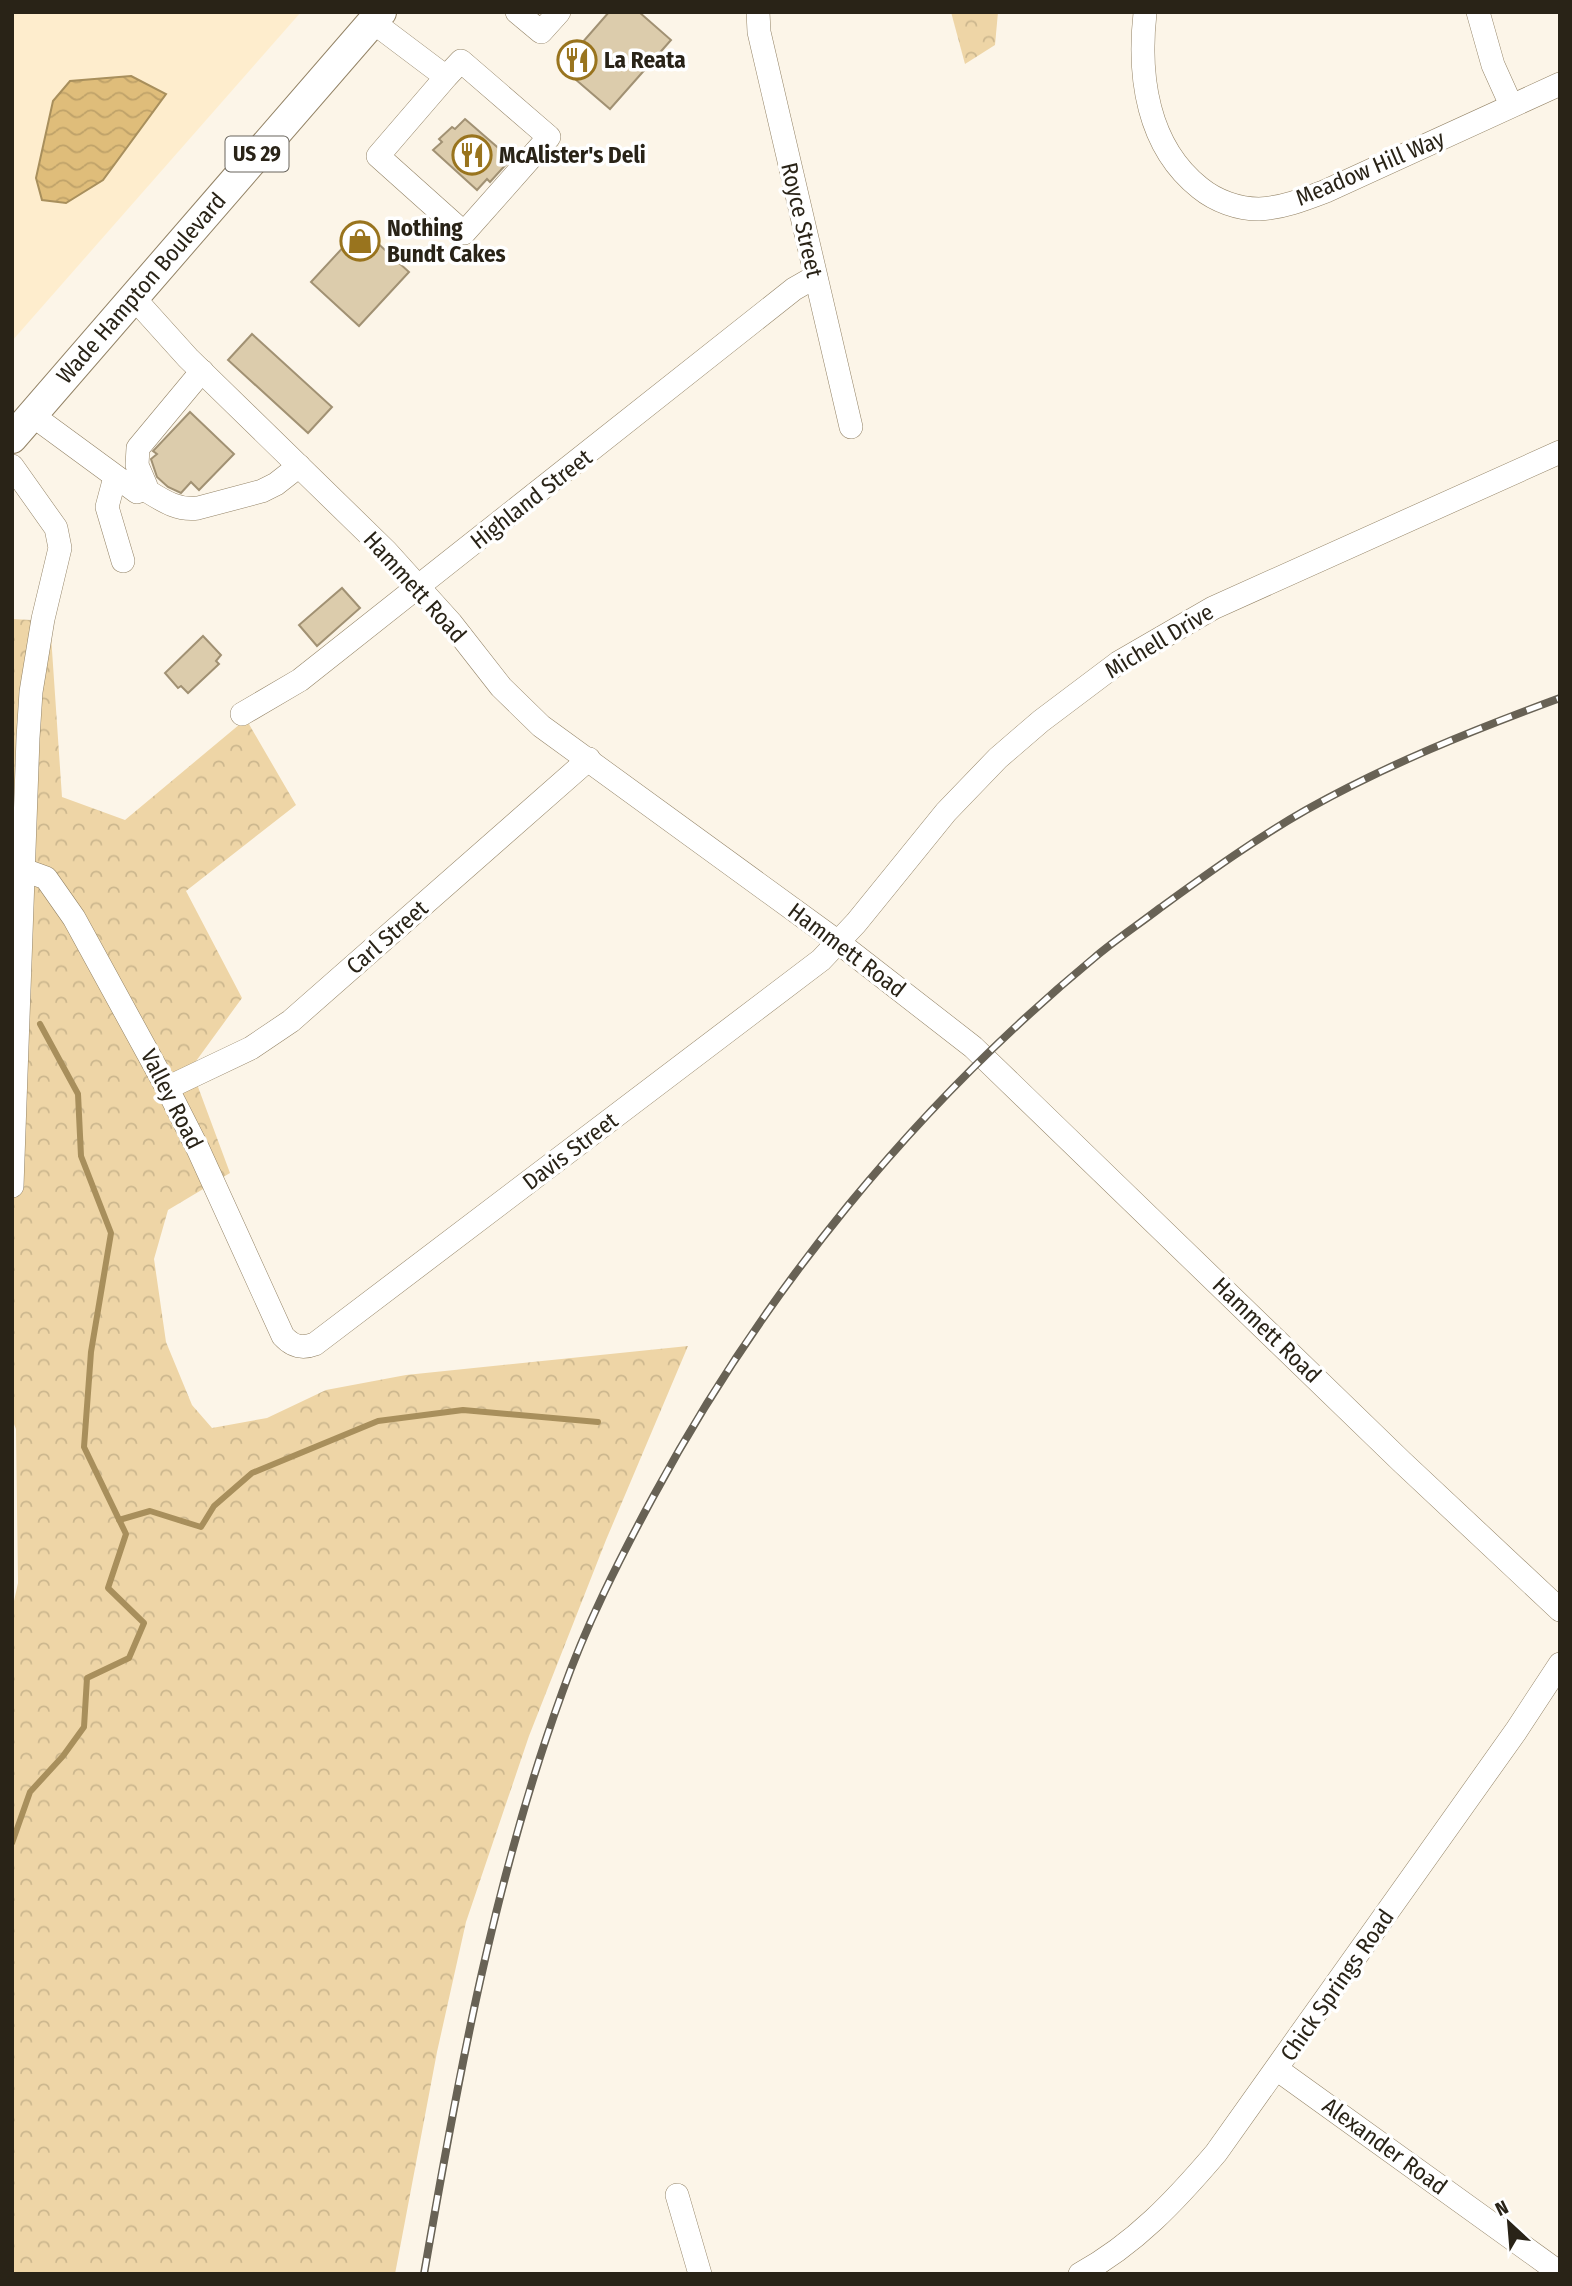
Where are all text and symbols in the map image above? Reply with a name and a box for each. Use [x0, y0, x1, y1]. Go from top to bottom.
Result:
restaurant icon: La Reata [556, 39, 598, 81]
place label: La Reata [604, 46, 686, 74]
street label: Meadow Hill Way [1291, 124, 1449, 212]
restaurant icon: McAlister's Deli [451, 134, 493, 176]
road number: US 29 [226, 136, 288, 172]
place label: McAlister's Deli [499, 141, 646, 169]
street label: Royce Street [775, 160, 829, 281]
street label: Wade Hampton Boulevard [51, 187, 231, 389]
place label: Nothing Bundt Cakes [387, 214, 506, 268]
shop icon: Nothing Bundt Cakes [339, 220, 381, 262]
street label: Highland Street [465, 443, 598, 555]
street label: Hammett Road [358, 526, 472, 648]
street label: Michell Drive [1100, 598, 1218, 684]
street label: Carl Street [341, 894, 434, 980]
street label: Hammett Road [783, 897, 911, 1003]
street label: Valley Road [135, 1044, 209, 1154]
street label: Davis Street [517, 1106, 623, 1196]
street label: Hammett Road [1207, 1271, 1327, 1389]
street label: Chick Springs Road [1274, 1904, 1400, 2066]
street label: Alexander Road [1317, 2091, 1453, 2201]
north arrow [1474, 2188, 1544, 2258]
text: N [1492, 2195, 1512, 2221]

